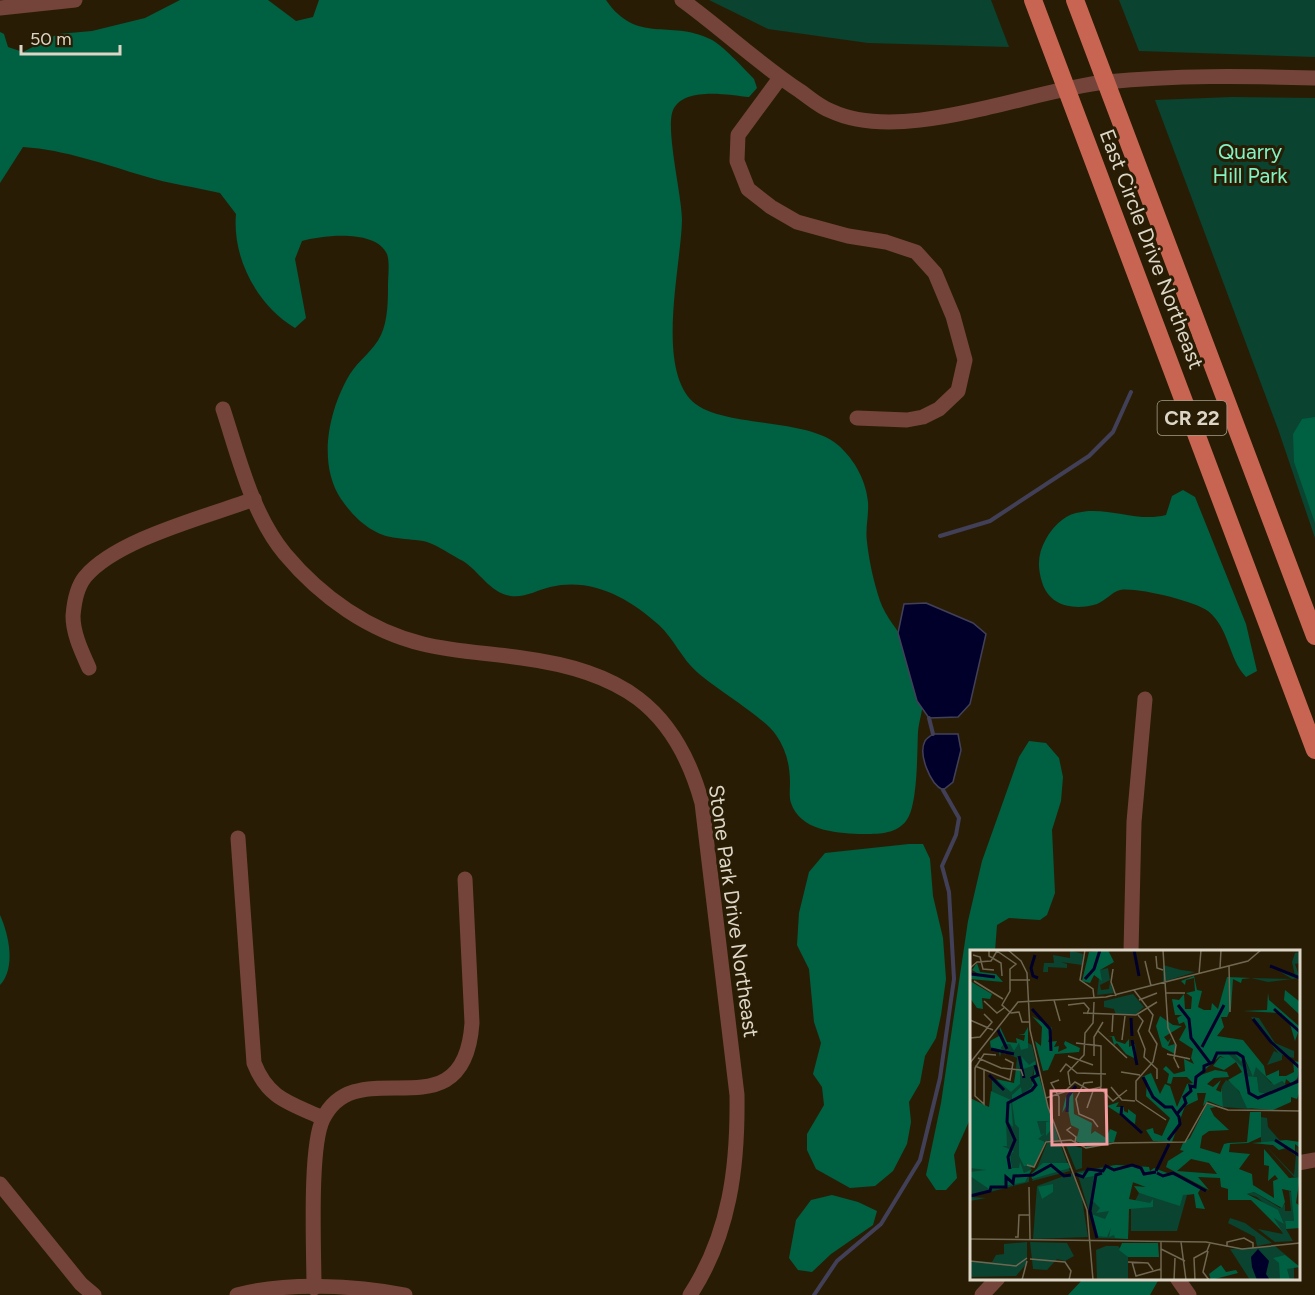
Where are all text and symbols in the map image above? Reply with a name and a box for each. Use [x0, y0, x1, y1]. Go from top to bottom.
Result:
scale bar [21, 18, 120, 56]
text: 50 m [30, 28, 72, 50]
street label: East Circle Drive Northeast [1095, 126, 1209, 372]
park label: Quarry Hill Park [1212, 139, 1288, 188]
road number: CR 22 [1158, 401, 1226, 435]
street label: Stone Park Drive Northeast [704, 783, 764, 1039]
inset map [970, 950, 1300, 1280]

